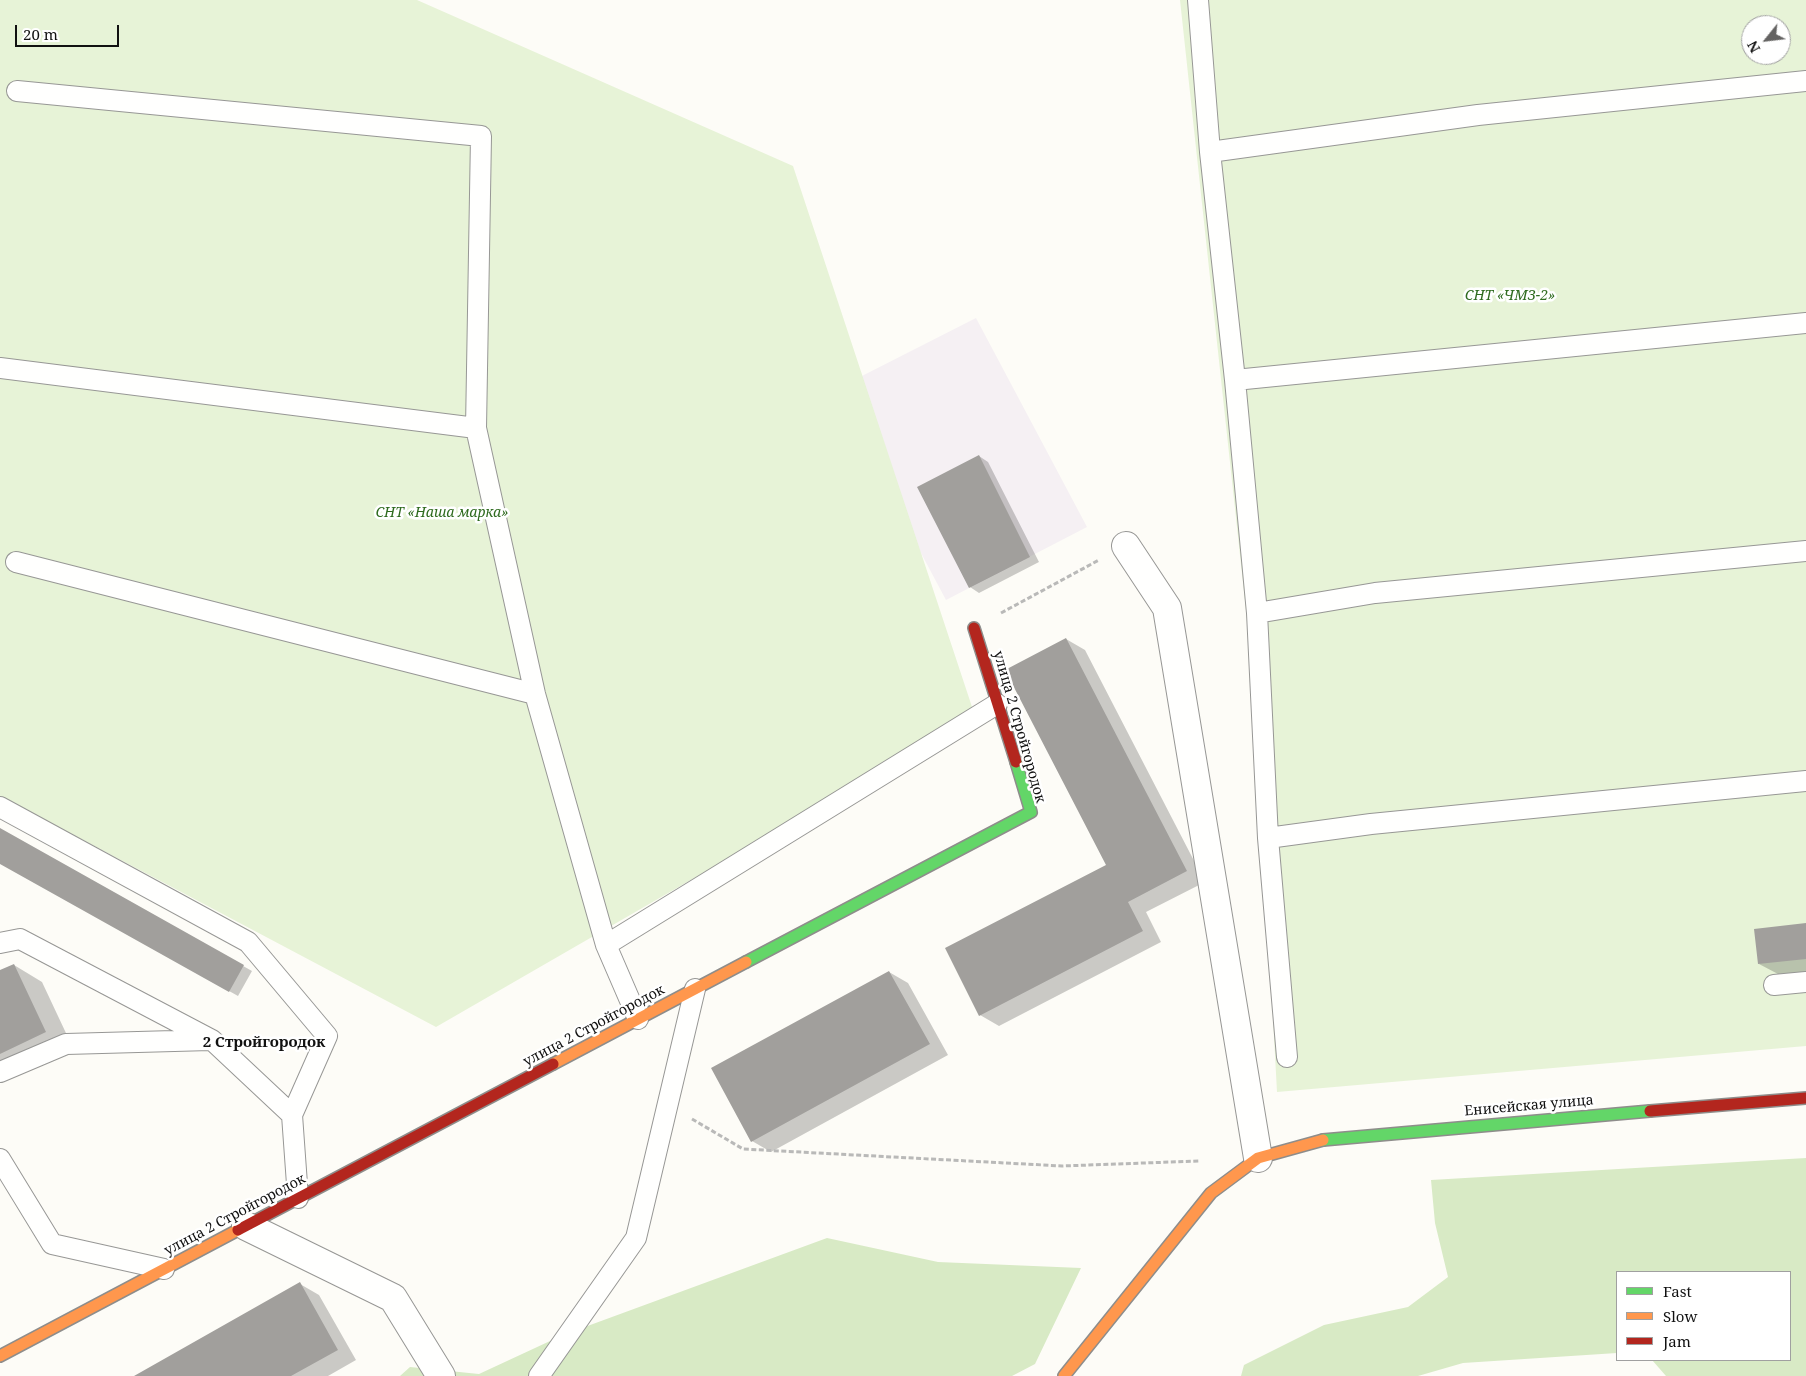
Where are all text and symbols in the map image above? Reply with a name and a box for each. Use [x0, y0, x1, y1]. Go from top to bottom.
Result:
scale bar [18, 15, 121, 47]
north arrow [1741, 15, 1791, 65]
text: 20 m [23, 24, 58, 44]
text: N [1742, 38, 1764, 56]
park label: СНТ «ЧМЗ-2» [1465, 288, 1555, 304]
park label: СНТ «Наша марка» [376, 505, 508, 521]
street label: улица 2 Стройгородок [989, 649, 1049, 805]
street label: улица 2 Стройгородок [521, 982, 667, 1070]
district label: 2 Стройгородок [203, 1034, 325, 1052]
street label: Енисейская улица [1464, 1092, 1594, 1120]
street label: улица 2 Стройгородок [162, 1171, 308, 1259]
legend [1616, 1271, 1791, 1361]
text: Fast [1663, 1281, 1692, 1301]
text: Slow [1663, 1306, 1697, 1326]
text: Jam [1663, 1331, 1691, 1351]

